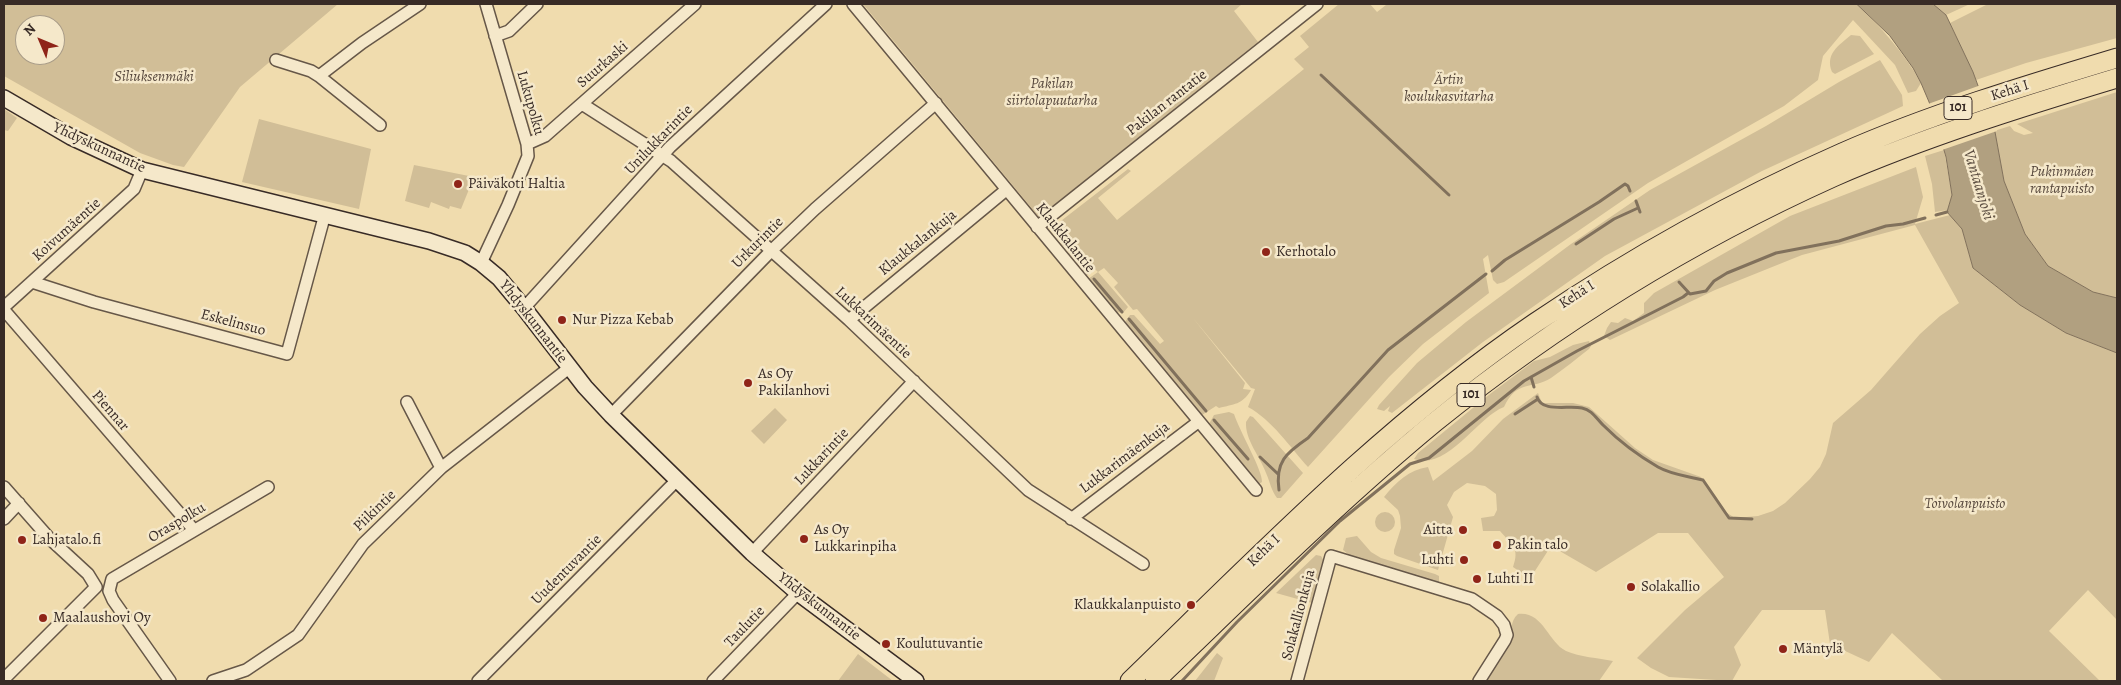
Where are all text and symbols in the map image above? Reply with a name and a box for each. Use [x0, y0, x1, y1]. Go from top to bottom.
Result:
north arrow [15, 15, 65, 65]
text: N [19, 19, 40, 40]
street label: Suurkaski [574, 38, 632, 92]
street label: Pakilan rantatie [1123, 66, 1211, 140]
park label: Siliuksenmäki [114, 68, 194, 86]
street label: Lukupolku [512, 69, 548, 137]
park label: Ärtin koulukasvitarha [1404, 71, 1494, 106]
park label: Pakilan siirtolapuutarha [1006, 75, 1098, 110]
street label: Kehä I [1989, 76, 2031, 106]
road number: 101 [1944, 96, 1972, 120]
street label: Unilukkarintie [621, 101, 697, 179]
street label: Yhdyskunnantie [50, 119, 148, 177]
water label: Vantaanjoki [1958, 148, 1998, 222]
park label: Pukinmäen rantapuisto [2030, 163, 2094, 198]
place label: Päiväkoti Haltia [468, 175, 565, 193]
marker: Päiväkoti Haltia [452, 178, 464, 190]
street label: Koivumäentie [29, 195, 105, 265]
street label: Klaukkalantie [1031, 199, 1099, 277]
street label: Klaukkalankuja [875, 206, 961, 280]
street label: Urkurintie [729, 214, 787, 272]
place label: Kerhotalo [1276, 243, 1336, 261]
marker: Kerhotalo [1260, 246, 1272, 258]
street label: Yhdyskunnantie [495, 277, 571, 367]
street label: Kehä I [1556, 277, 1598, 313]
street label: Lukkarimäentie [831, 283, 915, 363]
street label: Eskelinsuo [199, 306, 267, 340]
place label: Nur Pizza Kebab [572, 311, 674, 329]
marker: Nur Pizza Kebab [556, 314, 568, 326]
place label: As Oy Pakilanhovi [758, 365, 830, 400]
marker: As Oy Pakilanhovi [742, 377, 754, 389]
road number: 101 [1457, 384, 1485, 406]
street label: Piennar [87, 387, 133, 435]
street label: Lukkarimäenkuja [1076, 418, 1174, 498]
street label: Lukkarintie [791, 425, 853, 489]
street label: Piikintie [350, 486, 400, 536]
park label: Toivolanpuisto [1925, 495, 2005, 513]
street label: Oraspolku [145, 499, 209, 547]
place label: As Oy Lukkarinpiha [814, 521, 897, 556]
place label: Aitta [1423, 521, 1453, 539]
marker: Aitta [1457, 524, 1469, 536]
place label: Lahjatalo.fi [32, 531, 101, 549]
street label: Uudentuvantie [528, 531, 606, 609]
street label: Kehä I [1244, 531, 1284, 571]
marker: As Oy Lukkarinpiha [798, 533, 810, 545]
marker: Lahjatalo.fi [16, 534, 28, 546]
place label: Pakin talo [1507, 536, 1568, 554]
marker: Pakin talo [1491, 539, 1503, 551]
place label: Luhti [1421, 551, 1454, 569]
marker: Luhti [1458, 554, 1470, 566]
street label: Solakallionkuja [1278, 568, 1320, 662]
street label: Yhdyskunnantie [774, 569, 864, 645]
place label: Luhti II [1487, 570, 1534, 588]
marker: Luhti II [1471, 573, 1483, 585]
place label: Solakallio [1641, 578, 1700, 596]
marker: Solakallio [1625, 581, 1637, 593]
place label: Klaukkalanpuisto [1074, 596, 1181, 614]
marker: Klaukkalanpuisto [1185, 599, 1197, 611]
street label: Taulutie [721, 603, 769, 651]
place label: Maalaushovi Oy [53, 609, 151, 627]
marker: Maalaushovi Oy [37, 612, 49, 624]
place label: Koulutuvantie [896, 635, 983, 653]
marker: Koulutuvantie [880, 638, 892, 650]
place label: Mäntylä [1793, 640, 1843, 658]
marker: Mäntylä [1777, 643, 1789, 655]

